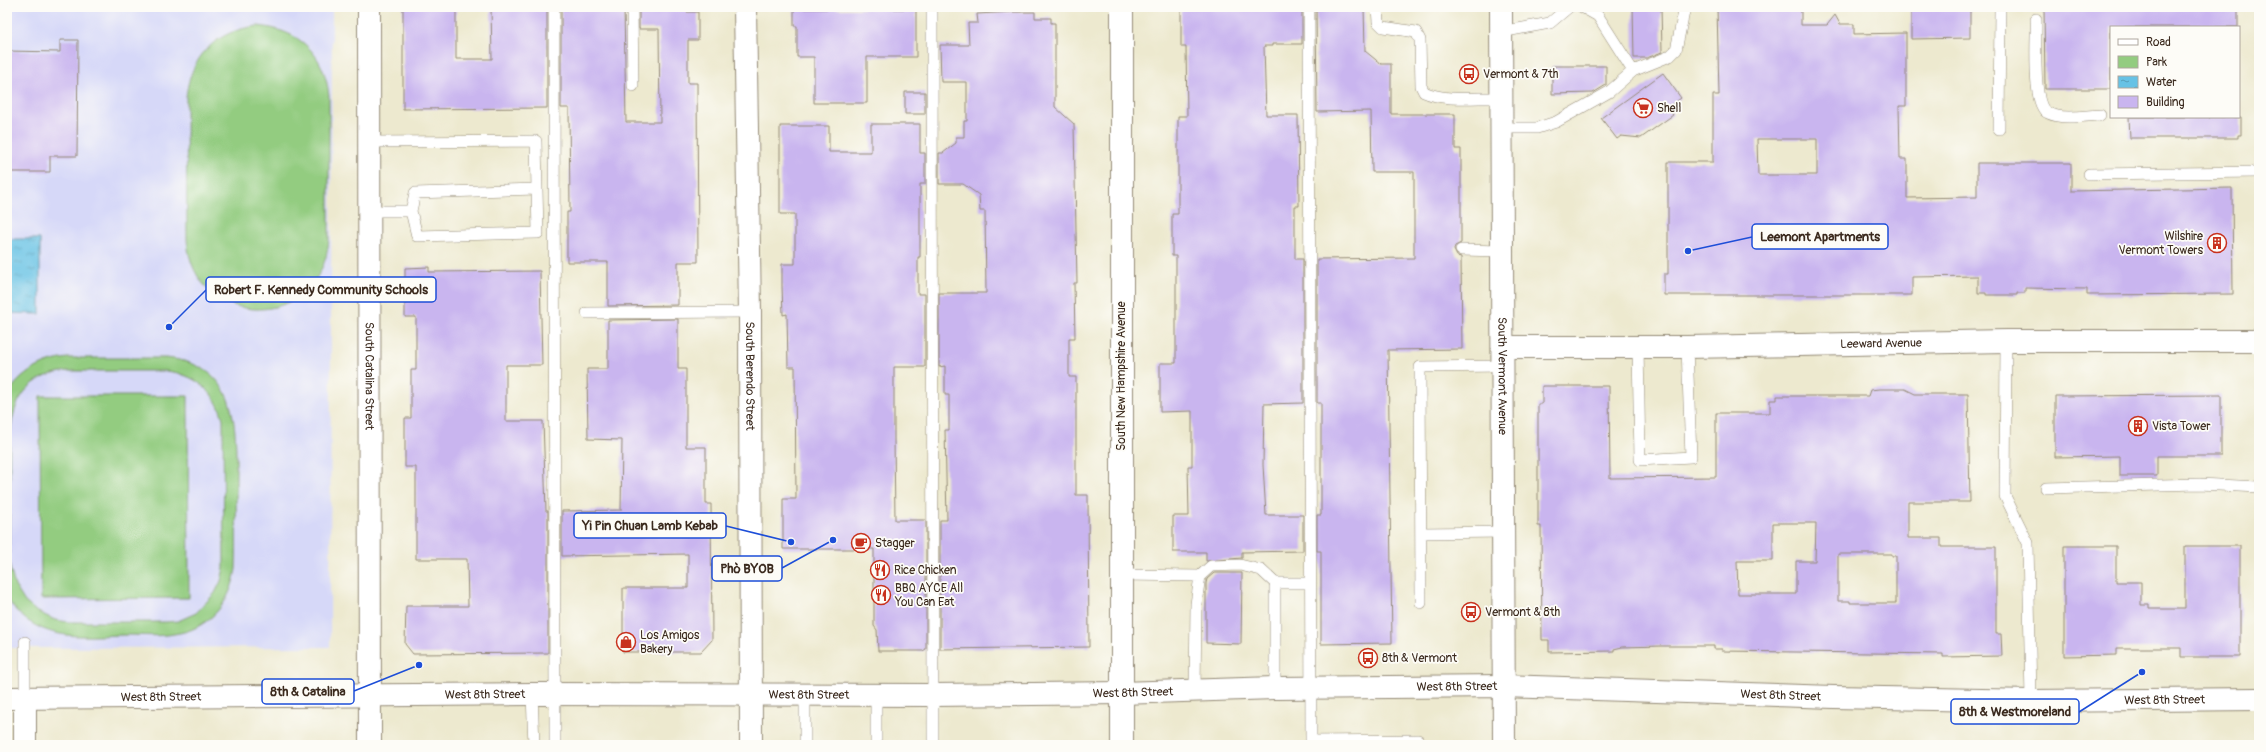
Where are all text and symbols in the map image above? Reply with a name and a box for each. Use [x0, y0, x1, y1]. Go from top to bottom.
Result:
legend [2110, 26, 2240, 118]
text: Road [2146, 35, 2171, 50]
text: Park [2146, 55, 2167, 70]
bus stop icon: Vermont & 7th [1458, 63, 1480, 85]
place label: Vermont & 7th [1483, 67, 1559, 82]
text: Water [2146, 75, 2177, 90]
text: Building [2146, 95, 2185, 110]
supermarket icon: Shell [1632, 97, 1654, 119]
place label: Shell [1657, 101, 1681, 116]
callout: Leemont Apartments [1752, 224, 1888, 249]
text: Leemont Apartments [1760, 229, 1880, 245]
place label: Wilshire Vermont Towers [2118, 229, 2204, 258]
building icon: Wilshire Vermont Towers [2206, 232, 2228, 254]
callout: Robert F. Kennedy Community Schools [206, 277, 436, 302]
text: Robert F. Kennedy Community Schools [214, 282, 428, 298]
street label: South New Hampshire Avenue [1114, 301, 1129, 451]
street label: South Vermont Avenue [1494, 317, 1510, 435]
street label: South Berendo Street [742, 321, 757, 431]
street label: South Catalina Street [361, 322, 377, 430]
street label: Leeward Avenue [1840, 336, 1922, 352]
building icon: Vista Tower [2127, 415, 2149, 437]
place label: Vista Tower [2152, 419, 2211, 434]
callout: Yi Pin Chuan Lamb Kebab [574, 513, 726, 538]
text: Yi Pin Chuan Lamb Kebab [581, 518, 718, 534]
cafe icon: Stagger [850, 532, 872, 554]
place label: Stagger [875, 536, 915, 551]
callout: Phò BYOB [712, 556, 782, 581]
restaurant icon: Rice Chicken [869, 559, 891, 581]
text: Phò BYOB [720, 561, 775, 577]
place label: Rice Chicken [894, 563, 957, 578]
place label: BBQ AYCE All You Can Eat [894, 581, 963, 610]
restaurant icon: BBQ AYCE All You Can Eat [870, 584, 892, 606]
bus stop icon: Vermont & 8th [1460, 601, 1482, 623]
place label: Vermont & 8th [1485, 605, 1560, 620]
place label: Los Amigos Bakery [640, 628, 700, 657]
shop icon: Los Amigos Bakery [615, 631, 637, 653]
bus stop icon: 8th & Vermont [1357, 647, 1379, 669]
place label: 8th & Vermont [1382, 651, 1457, 666]
callout: 8th & Catalina [262, 679, 354, 704]
street label: West 8th Street [1416, 679, 1497, 695]
text: 8th & Catalina [270, 684, 346, 700]
street label: West 8th Street [1093, 684, 1174, 701]
street label: West 8th Street [445, 687, 526, 703]
street label: West 8th Street [1740, 687, 1821, 705]
street label: West 8th Street [769, 688, 850, 703]
street label: West 8th Street [121, 690, 202, 705]
street label: West 8th Street [2124, 692, 2205, 708]
callout: 8th & Westmoreland [1951, 699, 2079, 724]
text: 8th & Westmoreland [1959, 704, 2071, 720]

